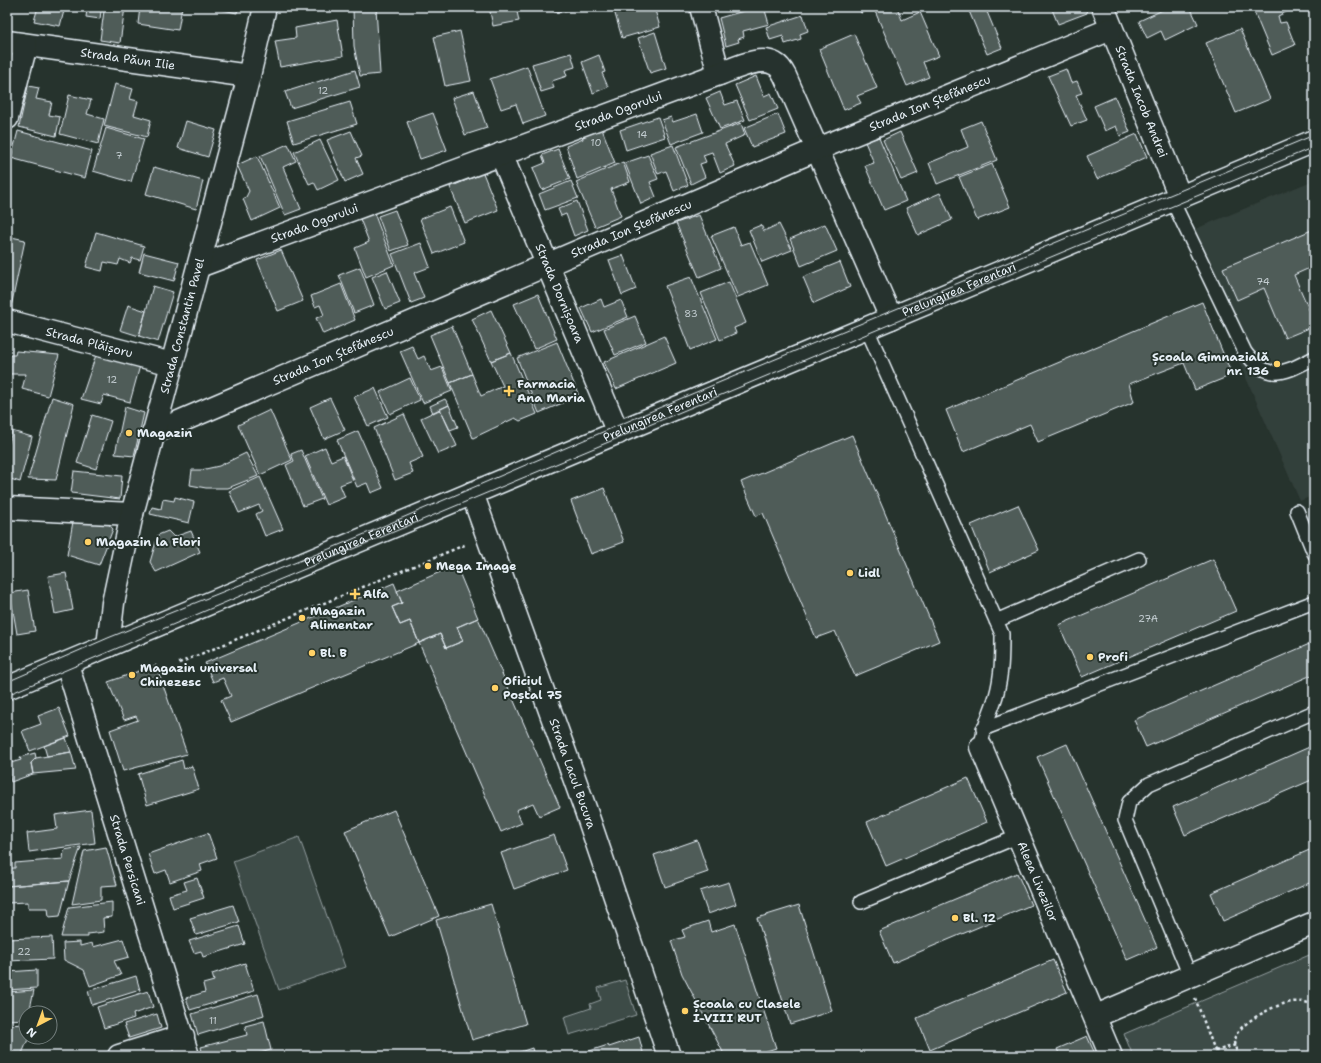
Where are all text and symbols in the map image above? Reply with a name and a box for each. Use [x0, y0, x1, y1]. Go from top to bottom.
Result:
street label: Strada Iacob Andrei [1111, 43, 1171, 160]
street label: Strada Păun Ilie [79, 44, 176, 74]
street label: Strada Ion Ștefănescu [867, 71, 993, 135]
house number: 12 [318, 84, 328, 97]
street label: Strada Ogorului [572, 88, 664, 135]
house number: 14 [637, 128, 647, 141]
house number: 10 [591, 136, 601, 149]
house number: 7 [116, 149, 123, 162]
street label: Strada Ion Ștefănescu [568, 196, 694, 262]
street label: Strada Ogorului [268, 200, 360, 247]
street label: Strada Dornișoara [531, 241, 588, 346]
street label: Strada Constantin Pavel [156, 256, 208, 395]
street label: Prelungirea Ferentari [900, 259, 1018, 321]
house number: 74 [1256, 275, 1270, 288]
house number: 83 [684, 307, 698, 320]
street label: Strada Plăișoru [44, 323, 135, 361]
street label: Strada Ion Ștefănescu [270, 323, 396, 389]
place label: Școala Gimnazială nr. 136 [1152, 349, 1270, 379]
marker: Școala Gimnazială nr. 136 [1272, 359, 1282, 369]
house number: 12 [107, 373, 117, 386]
place label: Farmacia Ana Maria [517, 376, 586, 406]
street label: Prelungirea Ferentari [601, 384, 720, 446]
marker: Farmacia Ana Maria [504, 386, 514, 396]
place label: Magazin [137, 425, 192, 441]
marker: Magazin [124, 428, 134, 438]
street label: Prelungirea Ferentari [302, 509, 421, 571]
place label: Magazin la Flori [96, 534, 201, 550]
marker: Magazin la Flori [83, 537, 93, 547]
place label: Mega Image [436, 558, 516, 574]
marker: Mega Image [423, 561, 433, 571]
place label: Lidl [858, 565, 880, 581]
marker: Lidl [845, 568, 855, 578]
place label: Alfa [363, 586, 390, 602]
marker: Alfa [350, 589, 360, 599]
place label: Magazin Alimentar [310, 603, 374, 633]
house number: 27A [1138, 612, 1158, 625]
marker: Magazin Alimentar [297, 613, 307, 623]
place label: Bl. B [320, 645, 348, 661]
marker: Bl. B [307, 648, 317, 658]
place label: Profi [1098, 649, 1128, 665]
marker: Profi [1085, 652, 1095, 662]
place label: Magazin universal Chinezesc [140, 660, 257, 690]
marker: Magazin universal Chinezesc [127, 670, 137, 680]
place label: Oficiul Poștal 75 [503, 673, 562, 704]
marker: Oficiul Poștal 75 [490, 683, 500, 693]
street label: Strada Lacul Bucura [545, 716, 600, 831]
street label: Strada Persicani [106, 813, 149, 907]
street label: Aleea Livezilor [1014, 839, 1062, 925]
place label: Bl. 12 [963, 910, 997, 926]
marker: Bl. 12 [950, 913, 960, 923]
house number: 22 [17, 945, 31, 958]
place label: Școala cu Clasele I-VIII RUT [693, 996, 801, 1026]
north arrow [18, 1005, 58, 1045]
marker: Școala cu Clasele I-VIII RUT [680, 1006, 690, 1016]
house number: 11 [209, 1014, 217, 1027]
text: N [23, 1023, 40, 1041]

